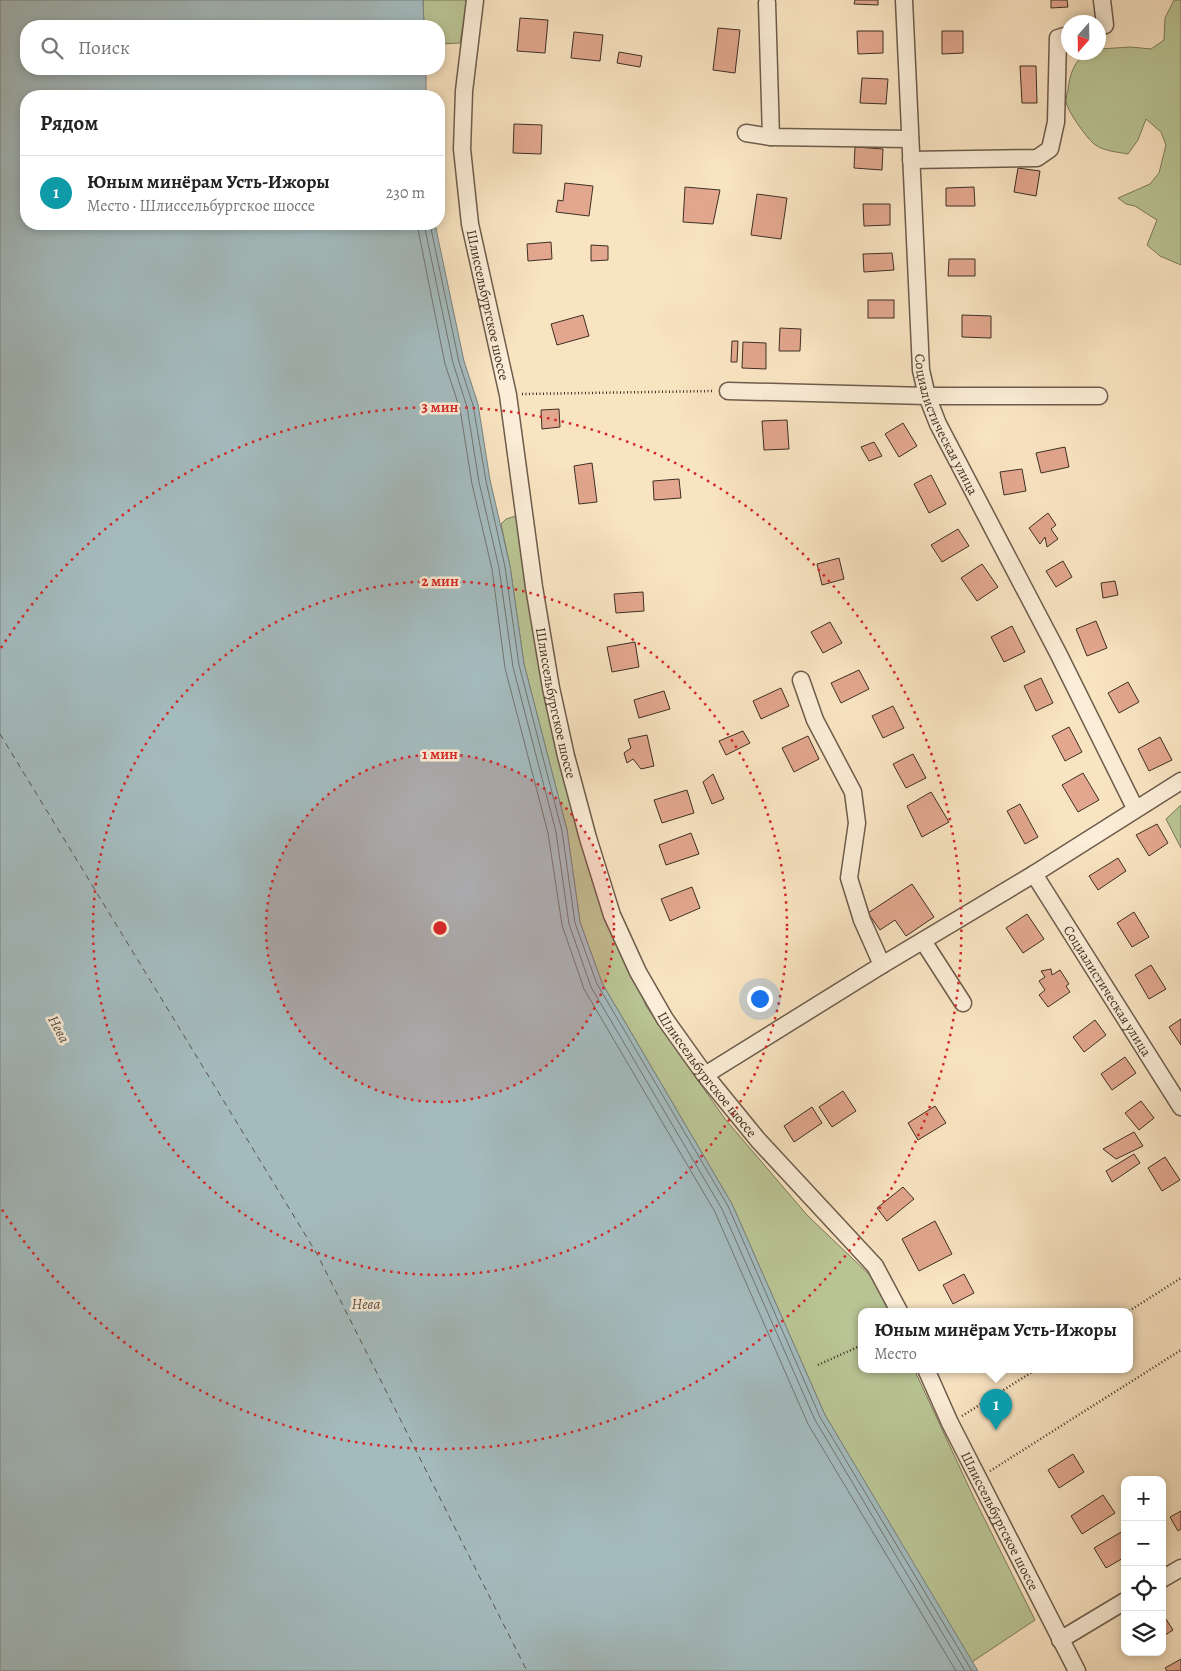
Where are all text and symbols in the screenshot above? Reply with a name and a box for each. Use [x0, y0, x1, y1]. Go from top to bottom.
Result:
north arrow [1061, 15, 1106, 60]
search box [20, 20, 445, 75]
icon: search [38, 34, 66, 62]
text: Поиск [78, 35, 130, 61]
text: Рядом [40, 109, 98, 137]
text: Юным минёрам Усть-Ижоры [87, 169, 330, 195]
text: 1 [53, 182, 59, 204]
text: 230 m [386, 182, 425, 204]
text: Место · Шлиссельбургское шоссе [87, 195, 315, 217]
street label: Шлиссельбургское шоссе [462, 228, 513, 382]
street label: Социалистическая улица [910, 353, 983, 499]
text: 3 мин [422, 397, 459, 417]
text: 2 мин [421, 571, 459, 591]
street label: Шлиссельбургское шоссе [531, 626, 581, 781]
text: 1 мин [422, 744, 458, 764]
centre of rings [431, 919, 449, 937]
street label: Социалистическая улица [1059, 922, 1156, 1061]
your location [747, 986, 773, 1012]
street label: Шлиссельбургское шоссе [653, 1008, 761, 1142]
water label: Нева [43, 1012, 75, 1046]
water label: Нева [352, 1294, 380, 1314]
popup [858, 1308, 1133, 1373]
text: Юным минёрам Усть-Ижоры [874, 1317, 1117, 1343]
text: Место [874, 1343, 917, 1365]
pin: 1 [980, 1389, 1012, 1430]
street label: Шлиссельбургское шоссе [956, 1448, 1043, 1594]
map controls [1121, 1476, 1166, 1656]
button: + [1121, 1476, 1166, 1521]
button: − [1121, 1521, 1166, 1566]
button: locate [1121, 1566, 1166, 1611]
button: layers [1121, 1611, 1166, 1656]

